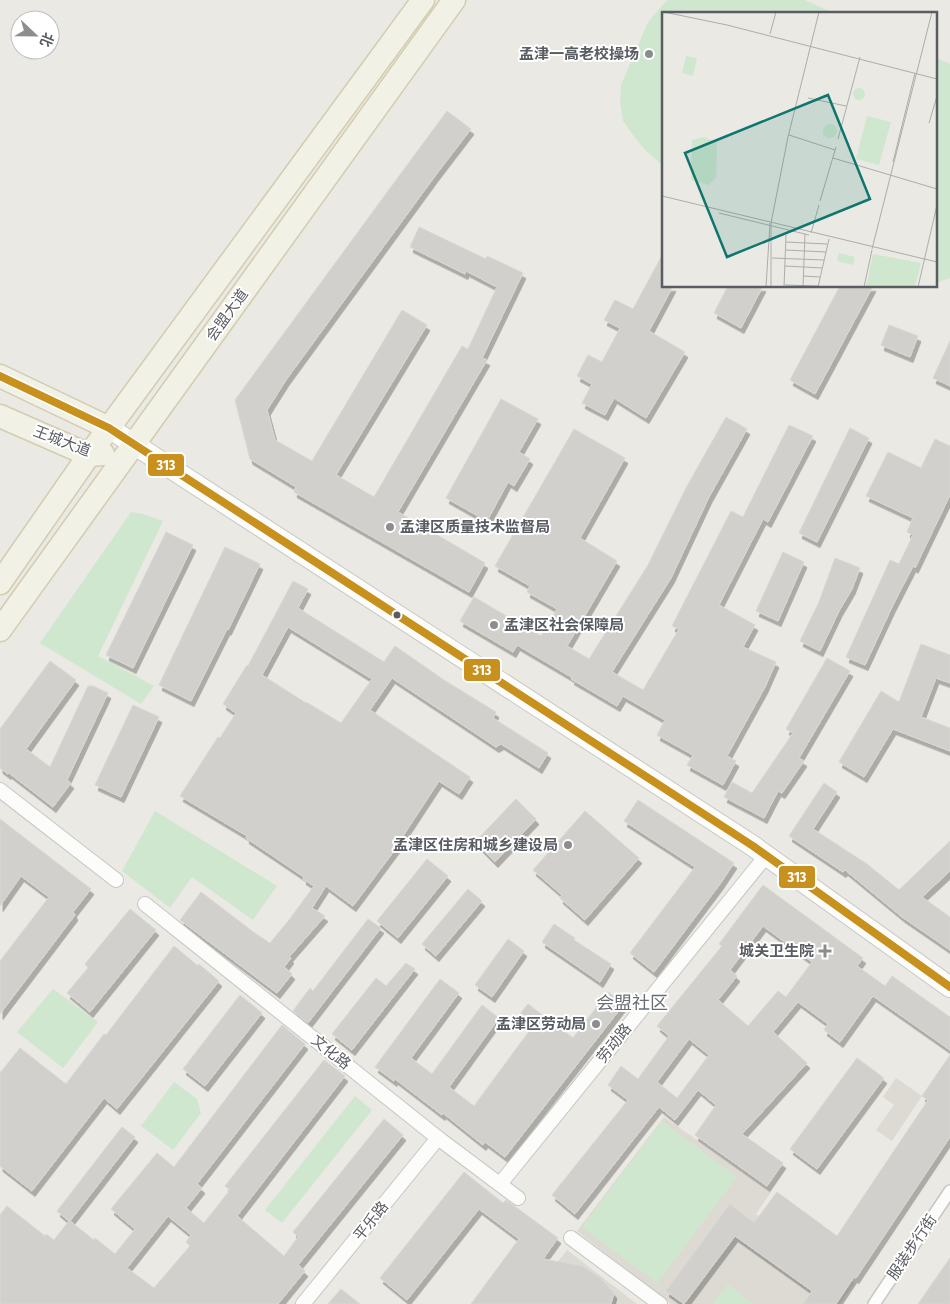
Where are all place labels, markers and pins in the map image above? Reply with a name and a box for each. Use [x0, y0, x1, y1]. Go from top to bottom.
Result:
place label: 孟津一高老校操场 [519, 45, 639, 63]
marker: 孟津一高老校操场 [643, 48, 655, 60]
place label: 孟津区质量技术监督局 [400, 518, 550, 536]
marker: 孟津区质量技术监督局 [384, 521, 396, 533]
unlabelled marker [392, 610, 402, 620]
place label: 孟津区社会保障局 [504, 616, 624, 634]
marker: 孟津区社会保障局 [488, 619, 500, 631]
place label: 孟津区住房和城乡建设局 [393, 836, 558, 854]
marker: 孟津区住房和城乡建设局 [562, 839, 574, 851]
place label: 城关卫生院 [739, 942, 814, 960]
marker: 城关卫生院 [818, 944, 832, 958]
place label: 孟津区劳动局 [496, 1015, 586, 1033]
marker: 孟津区劳动局 [590, 1018, 602, 1030]

